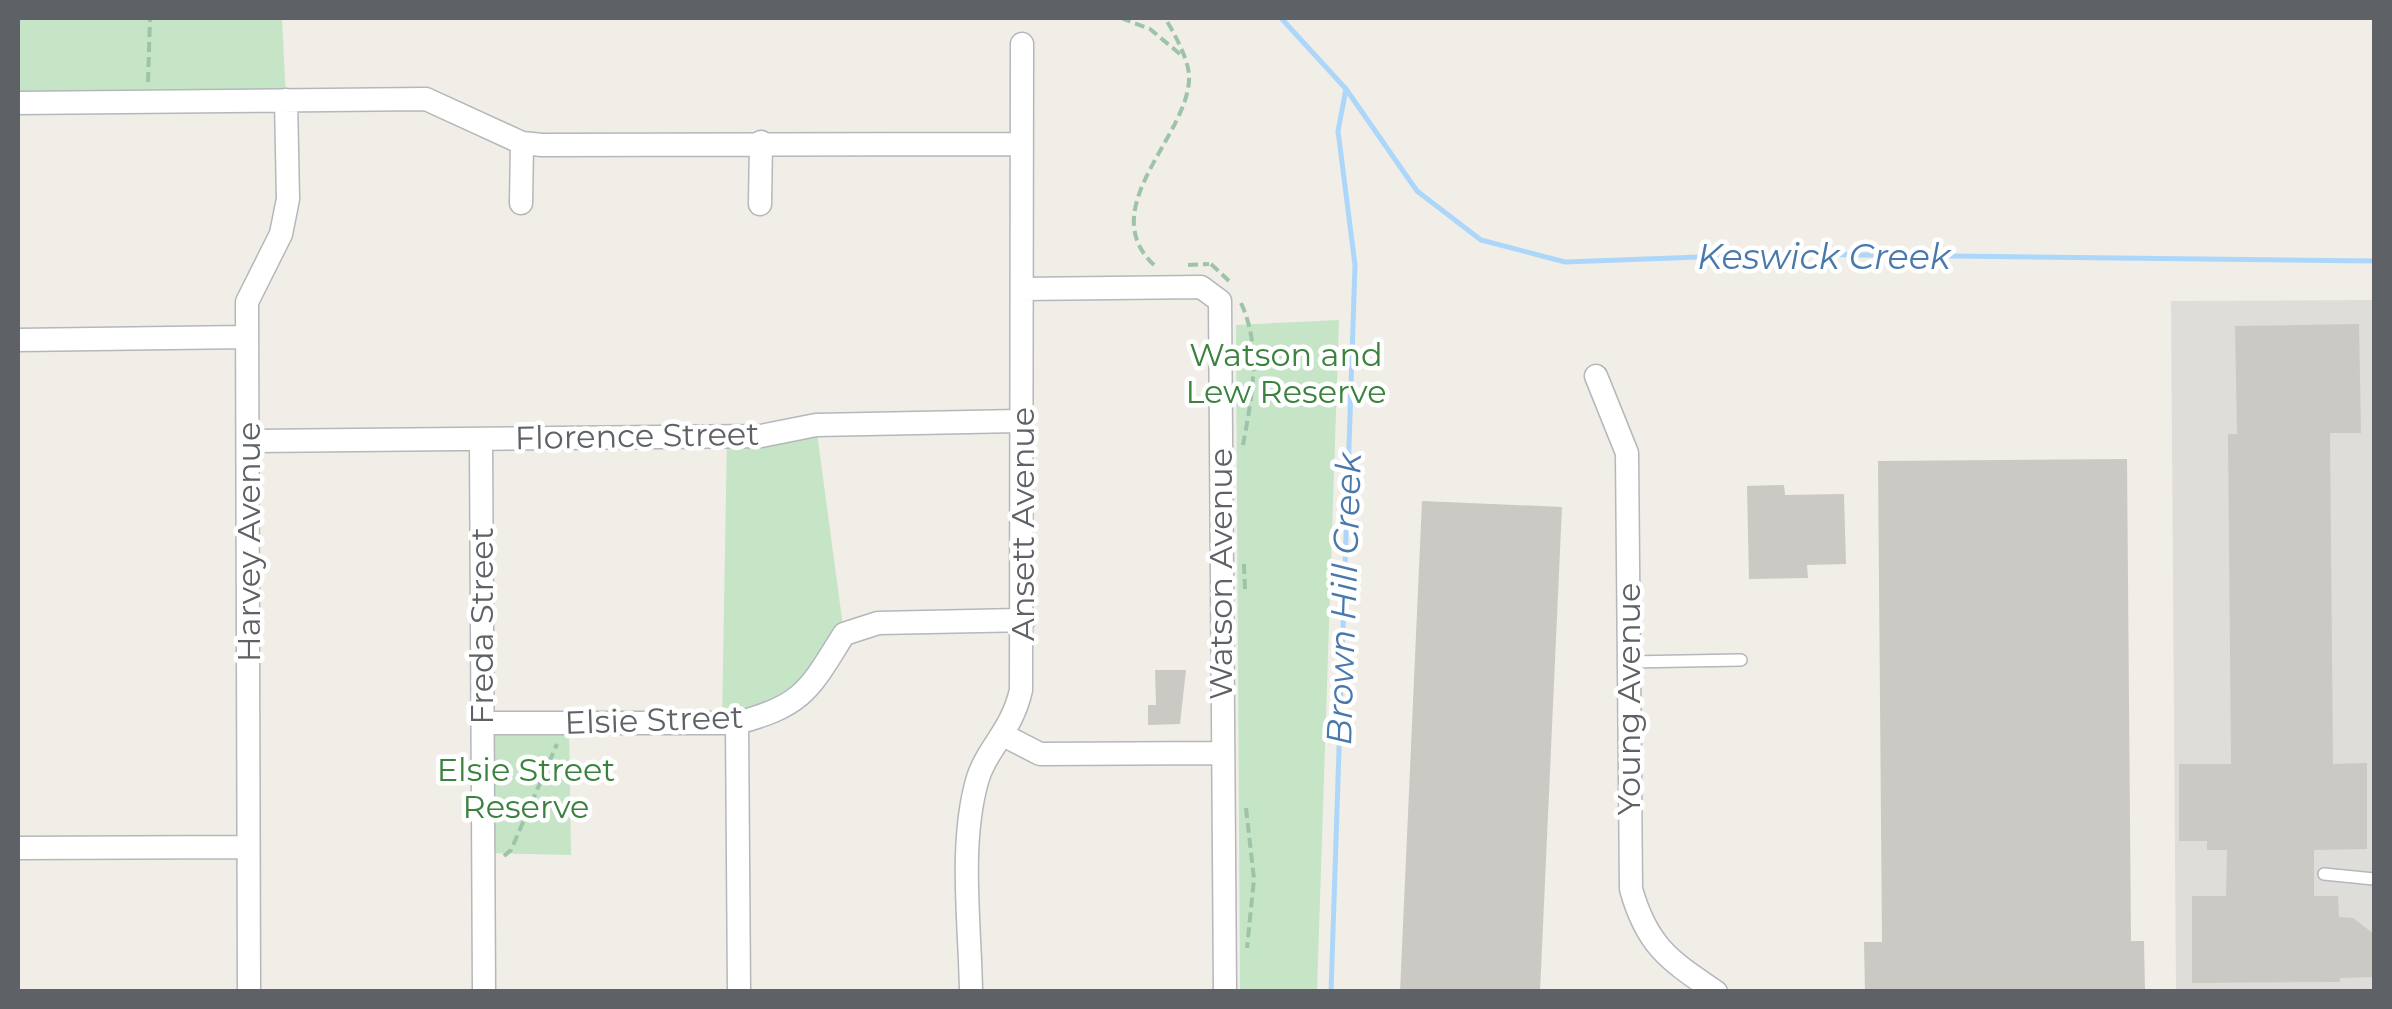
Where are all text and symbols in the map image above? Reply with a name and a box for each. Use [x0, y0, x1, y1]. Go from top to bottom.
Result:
water label: Keswick Creek [1697, 235, 1953, 278]
park label: Watson and Lew Reserve [1185, 335, 1387, 411]
street label: Ansett Avenue [1003, 407, 1042, 641]
street label: Florence Street [514, 414, 760, 457]
street label: Harvey Avenue [229, 422, 268, 662]
street label: Watson Avenue [1201, 448, 1240, 700]
water label: Brown Hill Creek [1317, 450, 1370, 746]
street label: Freda Street [462, 527, 501, 725]
street label: Young Avenue [1609, 583, 1648, 815]
street label: Elsie Street [564, 697, 744, 742]
park label: Elsie Street Reserve [437, 750, 615, 826]

